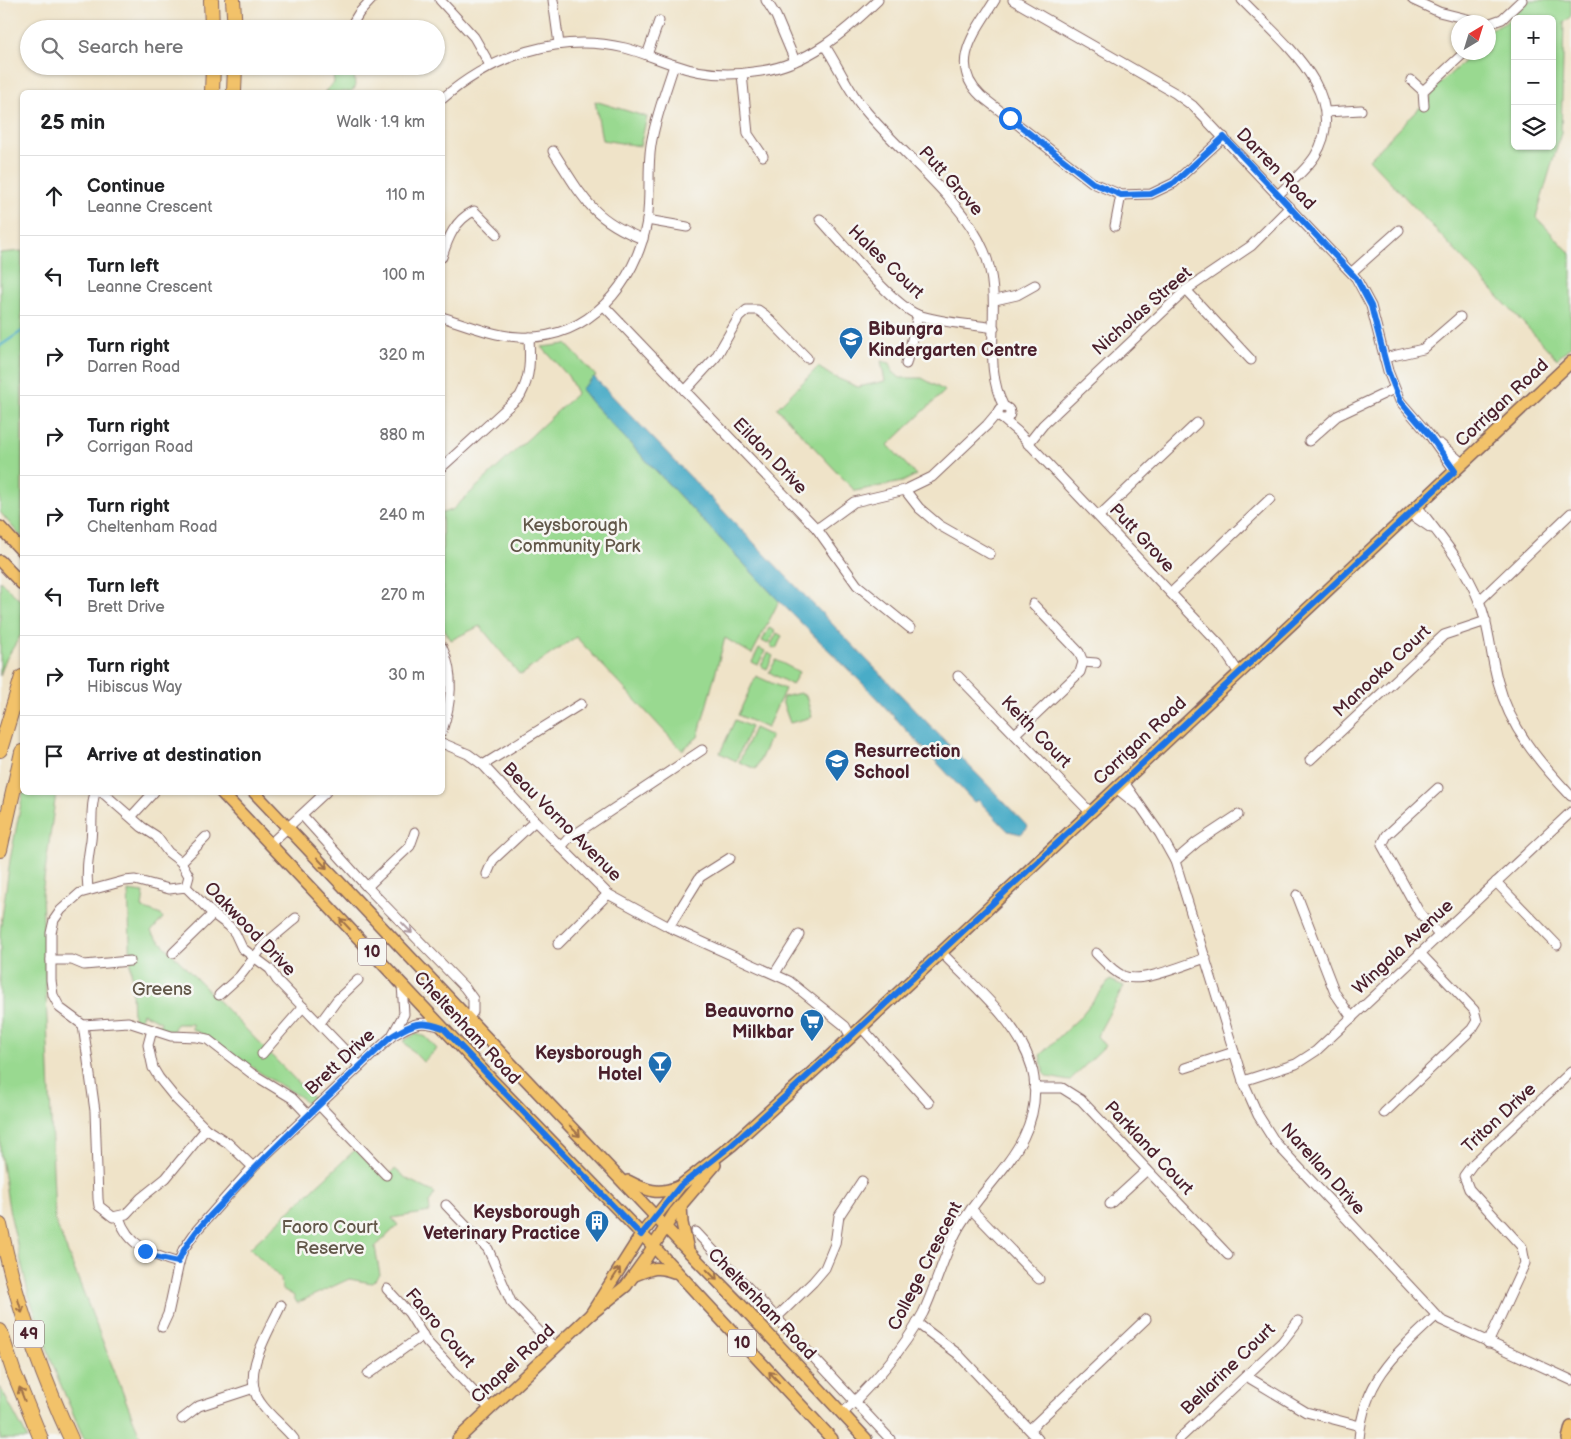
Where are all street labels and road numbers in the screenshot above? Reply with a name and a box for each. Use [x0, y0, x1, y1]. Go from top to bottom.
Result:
street label: Darren Road [1232, 124, 1320, 214]
street label: Putt Grove [914, 142, 988, 220]
street label: Hales Court [844, 221, 928, 303]
street label: Nicholas Street [1088, 262, 1196, 360]
street label: Corrigan Road [1451, 355, 1553, 451]
street label: Eildon Drive [728, 414, 812, 499]
street label: Putt Grove [1105, 499, 1179, 577]
street label: Manooka Court [1329, 620, 1435, 721]
street label: Keith Court [997, 692, 1076, 773]
street label: Corrigan Road [1089, 693, 1191, 789]
street label: Beau Vorno Avenue [498, 758, 626, 886]
street label: Oakwood Drive [200, 878, 300, 981]
street label: Wingala Avenue [1348, 895, 1458, 999]
road number: 10 [358, 939, 386, 966]
street label: Cheltenham Road [409, 967, 525, 1089]
street label: Brett Drive [301, 1024, 379, 1099]
street label: Triton Drive [1458, 1078, 1540, 1157]
street label: Parkland Court [1100, 1097, 1198, 1200]
street label: Narellan Drive [1276, 1119, 1370, 1219]
street label: College Crescent [883, 1198, 967, 1334]
street label: Cheltenham Road [704, 1244, 820, 1364]
street label: Faoro Court [401, 1284, 479, 1372]
street label: Bellarine Court [1177, 1319, 1280, 1419]
road number: 49 [14, 1320, 44, 1348]
street label: Chapel Road [467, 1320, 559, 1408]
road number: 10 [728, 1330, 756, 1356]

